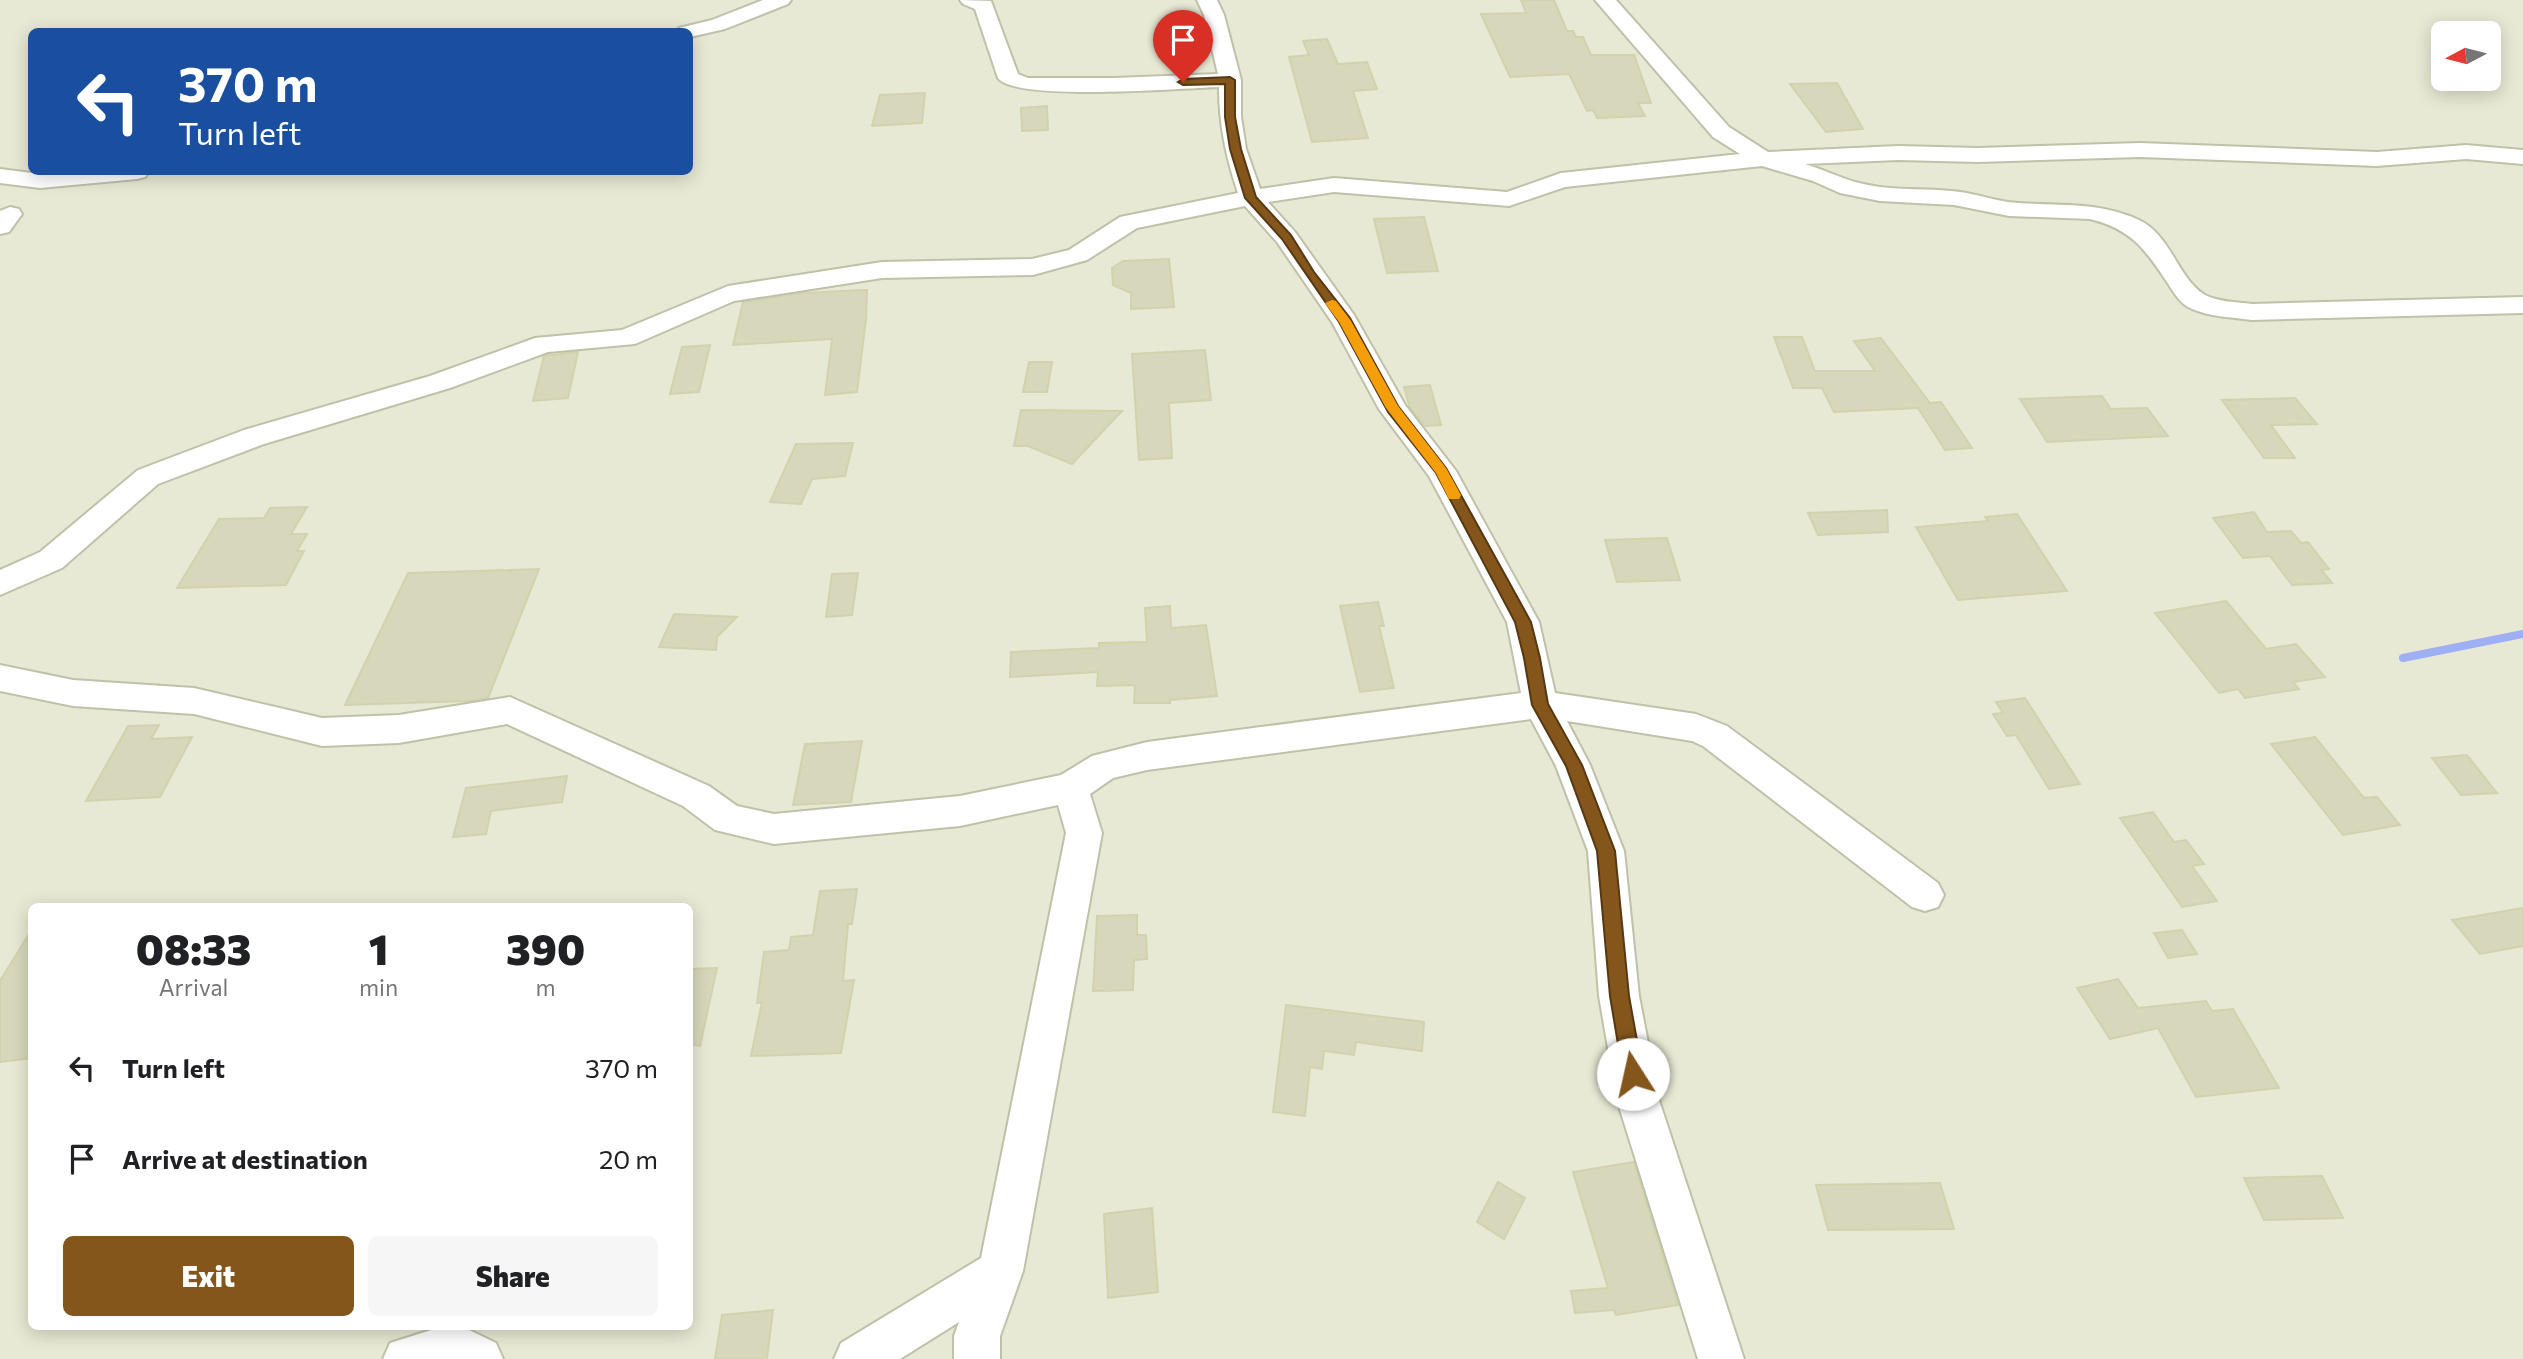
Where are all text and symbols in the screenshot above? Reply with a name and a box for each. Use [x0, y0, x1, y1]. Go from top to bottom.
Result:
pin [1153, 10, 1213, 82]
icon: arrive [1164, 21, 1202, 59]
north arrow [2431, 21, 2501, 91]
map controls [2431, 21, 2501, 91]
text: 370 m [178, 52, 317, 112]
icon: left [63, 56, 154, 147]
text: Turn left [178, 112, 302, 152]
text: 08:33 [136, 922, 251, 974]
text: 1 [369, 922, 388, 974]
text: 390 [506, 922, 585, 974]
text: Arrival [159, 973, 228, 1001]
text: min [359, 973, 398, 1001]
text: m [536, 973, 556, 1001]
position arrow [1596, 1037, 1670, 1111]
icon: left [63, 1049, 101, 1087]
text: Turn left [122, 1052, 225, 1083]
text: 370 m [585, 1052, 658, 1083]
icon: arrive [63, 1140, 101, 1178]
text: Arrive at destination [122, 1143, 368, 1174]
text: 20 m [599, 1143, 658, 1174]
button: Exit [63, 1236, 354, 1316]
button: Share [368, 1236, 658, 1316]

